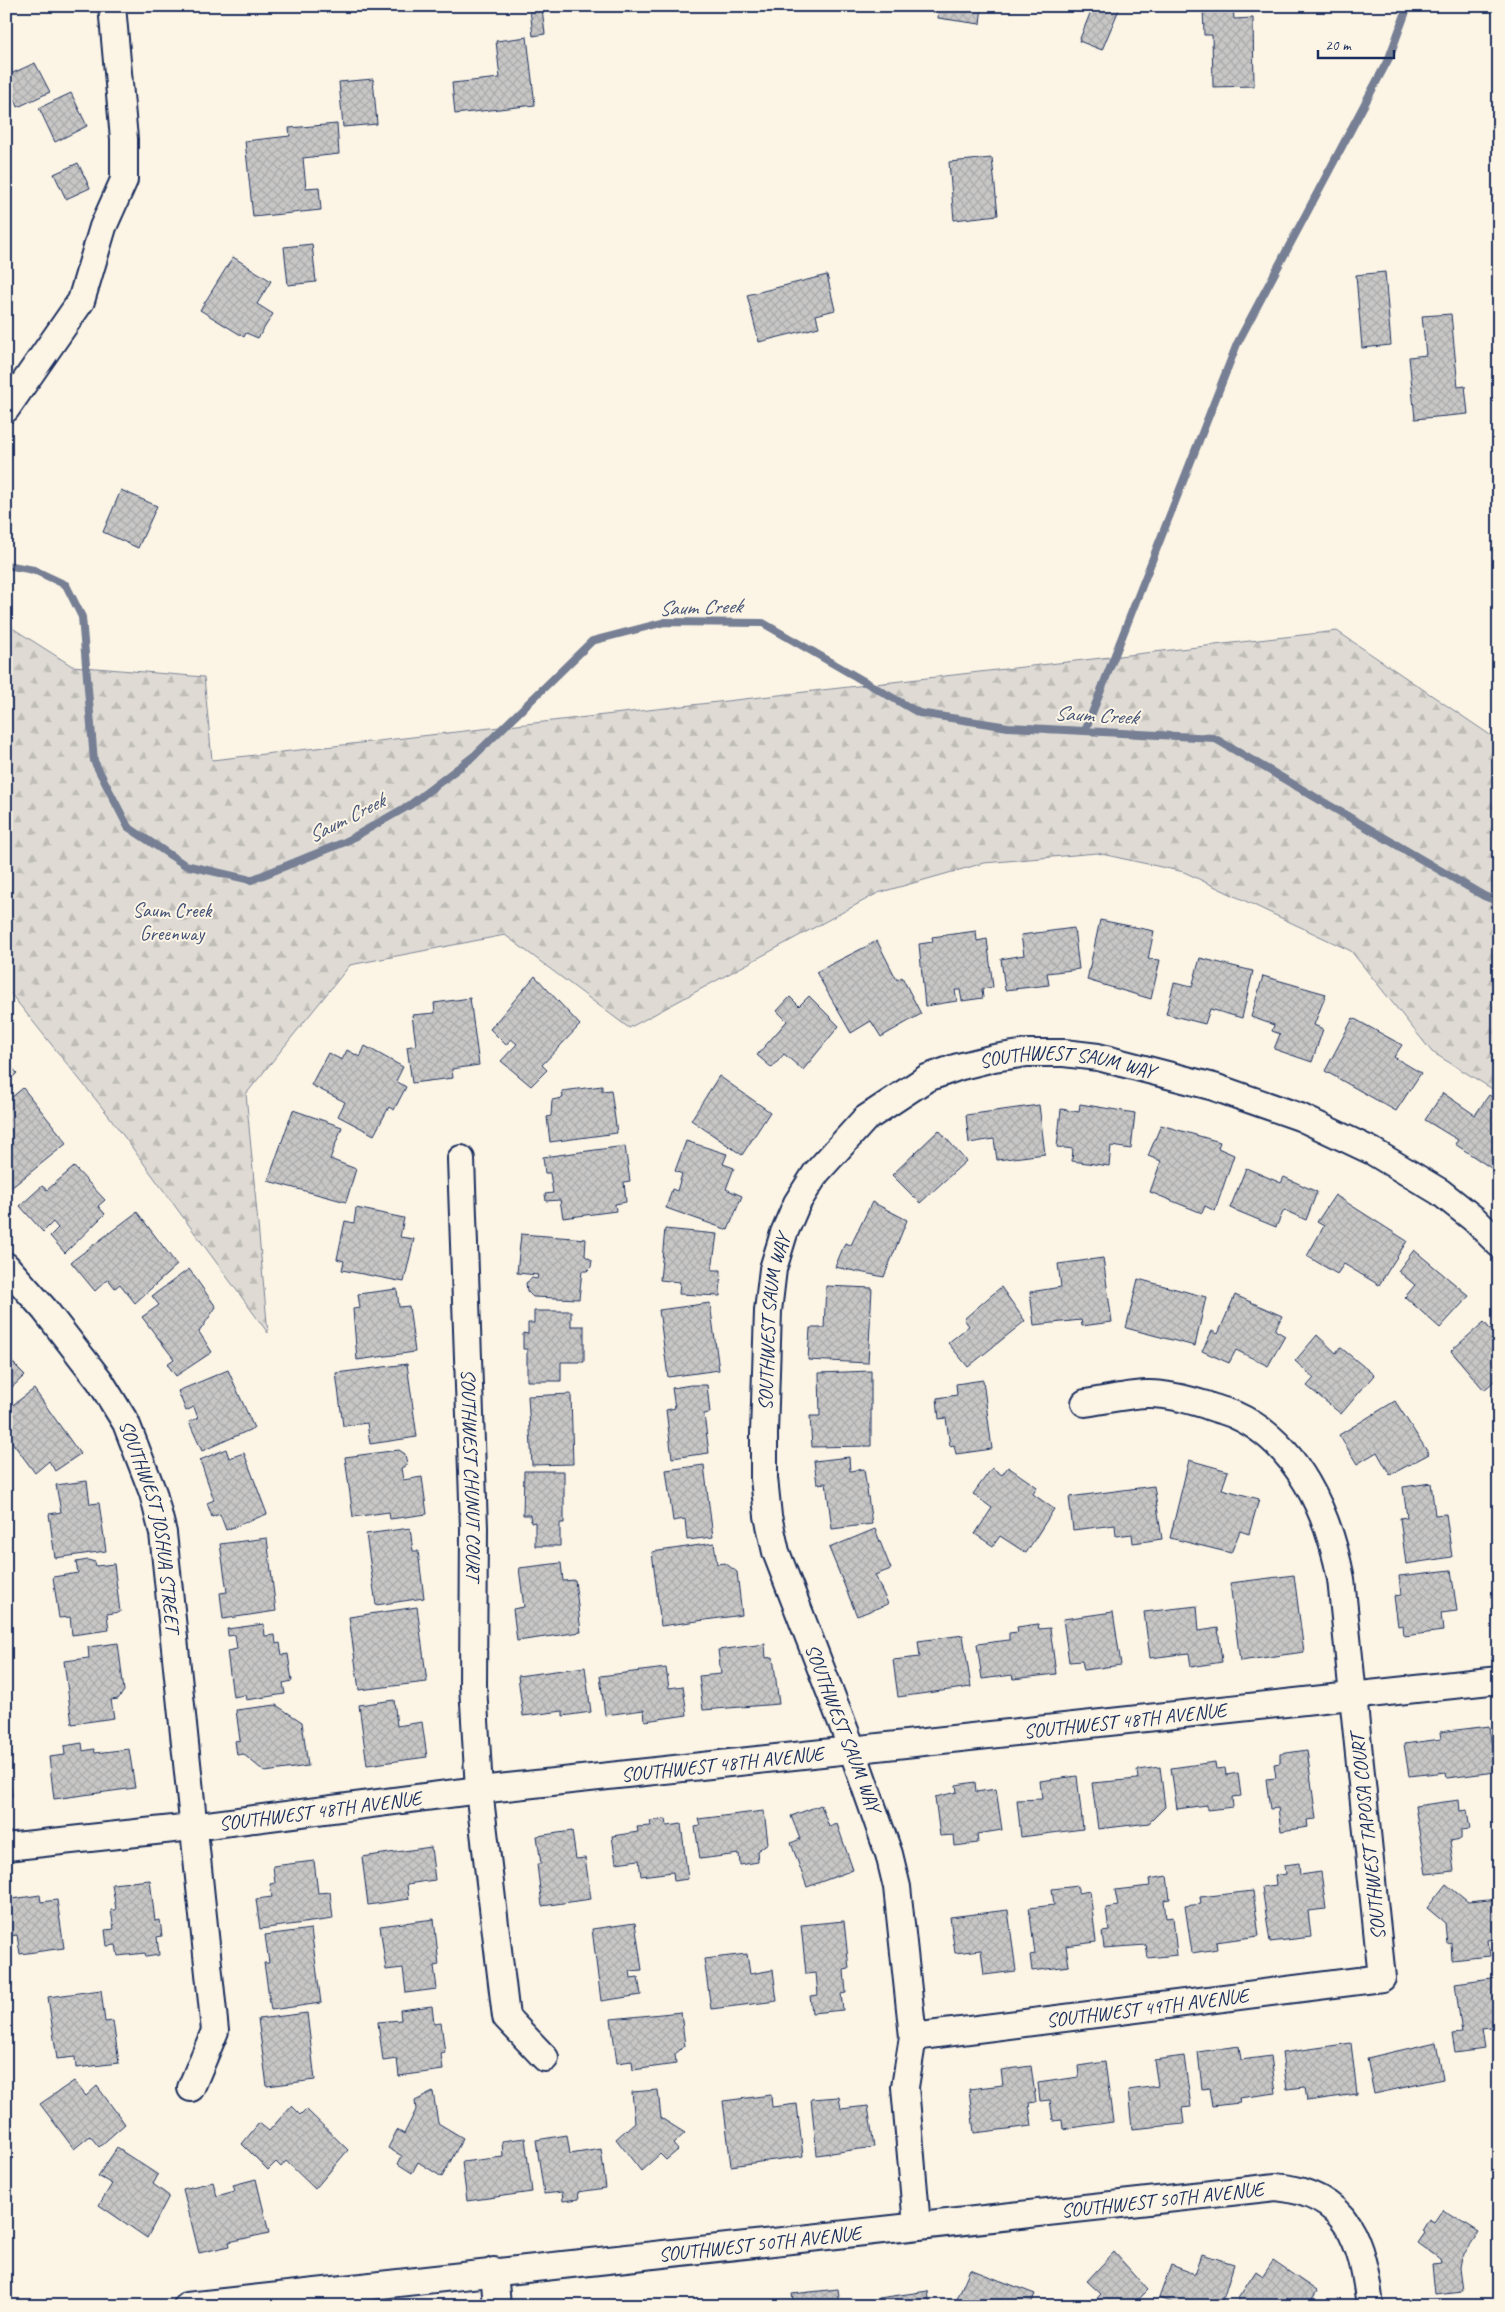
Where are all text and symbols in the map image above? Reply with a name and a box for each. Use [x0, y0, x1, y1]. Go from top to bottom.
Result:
scale bar [1318, 28, 1394, 60]
text: 20 m [1325, 36, 1352, 55]
water label: Saum Creek [658, 592, 746, 621]
water label: Saum Creek [1054, 700, 1142, 730]
water label: Saum Creek [303, 786, 393, 848]
park label: Saum Creek Greenway [133, 898, 213, 946]
street label: SOUTHWEST SAUM WAY [976, 1040, 1161, 1085]
street label: SOUTHWEST SAUM WAY [752, 1227, 797, 1411]
street label: SOUTHWEST CHUNUT COURT [456, 1369, 487, 1584]
street label: SOUTHWEST JOSHUA STREET [114, 1417, 186, 1637]
street label: SOUTHWEST SAUM WAY [799, 1640, 888, 1819]
street label: SOUTHWEST 48TH AVENUE [1022, 1697, 1230, 1744]
street label: SOUTHWEST TAPOSA COURT [1344, 1728, 1391, 1941]
street label: SOUTHWEST 48TH AVENUE [620, 1740, 827, 1787]
street label: SOUTHWEST 48TH AVENUE [217, 1785, 425, 1836]
street label: SOUTHWEST 49TH AVENUE [1045, 1982, 1252, 2033]
street label: SOUTHWEST 50TH AVENUE [1060, 2176, 1267, 2223]
street label: SOUTHWEST 50TH AVENUE [657, 2220, 865, 2267]

